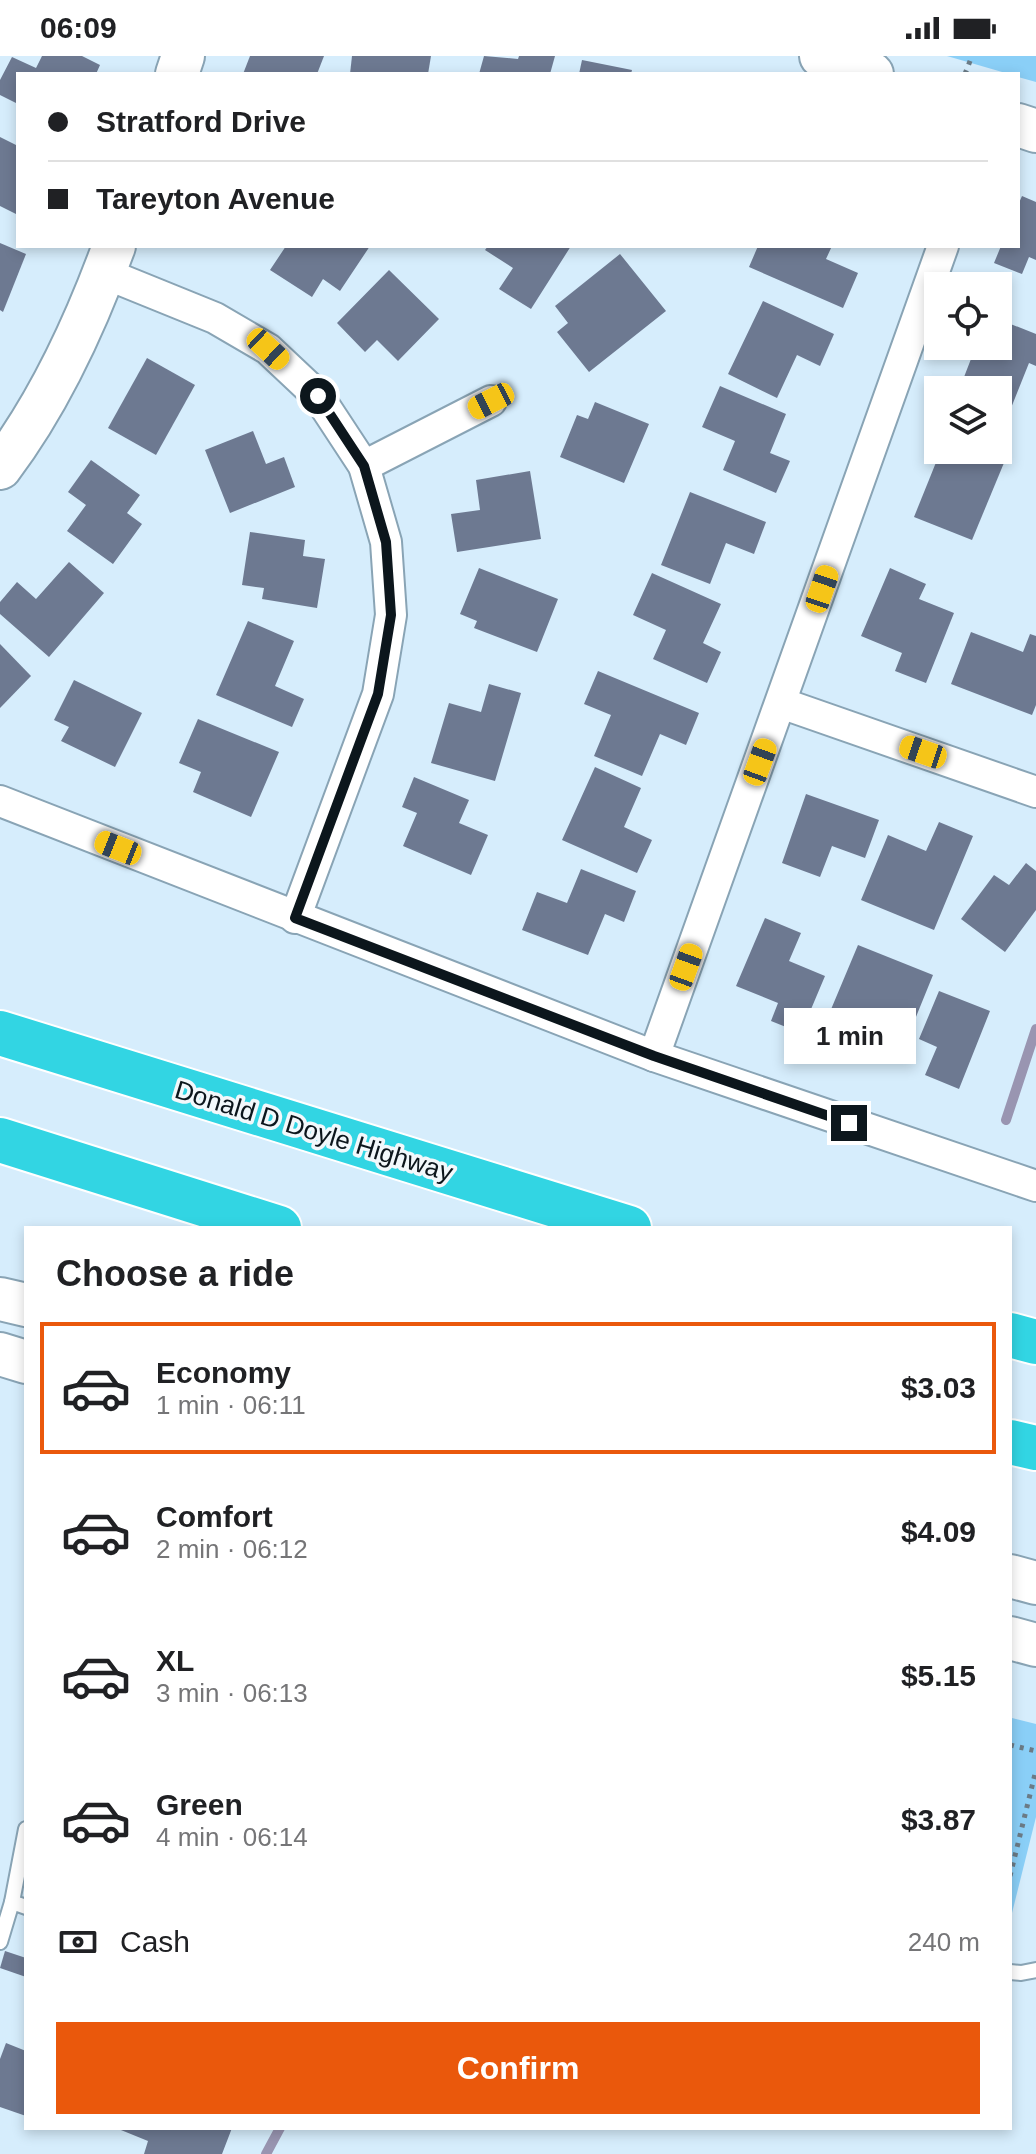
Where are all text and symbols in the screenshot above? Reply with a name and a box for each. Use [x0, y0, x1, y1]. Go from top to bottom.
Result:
text: 06:09 [40, 11, 117, 44]
text: Stratford Drive [96, 105, 306, 138]
text: Tareyton Avenue [96, 182, 335, 215]
map controls [924, 272, 1012, 464]
button: locate [924, 272, 1012, 360]
car [242, 324, 294, 374]
button: layers [924, 376, 1012, 464]
route start [300, 378, 336, 414]
car [464, 379, 518, 423]
car [803, 562, 841, 616]
car [896, 733, 950, 771]
car [741, 735, 779, 789]
car [91, 828, 145, 868]
car [667, 940, 705, 994]
callout: 1 min [783, 1007, 915, 1063]
text: 1 min [816, 1021, 884, 1051]
street label: Donald D Doyle Highway [171, 1074, 457, 1188]
route end [831, 1105, 867, 1141]
text: Choose a ride [56, 1253, 294, 1294]
icon: car [60, 1352, 132, 1424]
text: Economy [156, 1356, 291, 1389]
text: $3.03 [901, 1371, 976, 1404]
text: 1 min · 06:11 [156, 1390, 306, 1420]
icon: car [60, 1496, 132, 1568]
text: Comfort [156, 1500, 273, 1533]
text: $4.09 [901, 1515, 976, 1548]
text: 2 min · 06:12 [156, 1534, 308, 1564]
icon: car [60, 1640, 132, 1712]
text: XL [156, 1644, 194, 1677]
text: $5.15 [901, 1659, 976, 1692]
text: 3 min · 06:13 [156, 1678, 308, 1708]
icon: car [60, 1784, 132, 1856]
text: Green [156, 1788, 243, 1821]
text: $3.87 [901, 1803, 976, 1836]
text: 4 min · 06:14 [156, 1822, 308, 1852]
icon: cash [56, 1920, 100, 1964]
text: Cash [120, 1925, 190, 1958]
text: 240 m [908, 1927, 980, 1957]
button: Confirm [56, 2022, 980, 2114]

